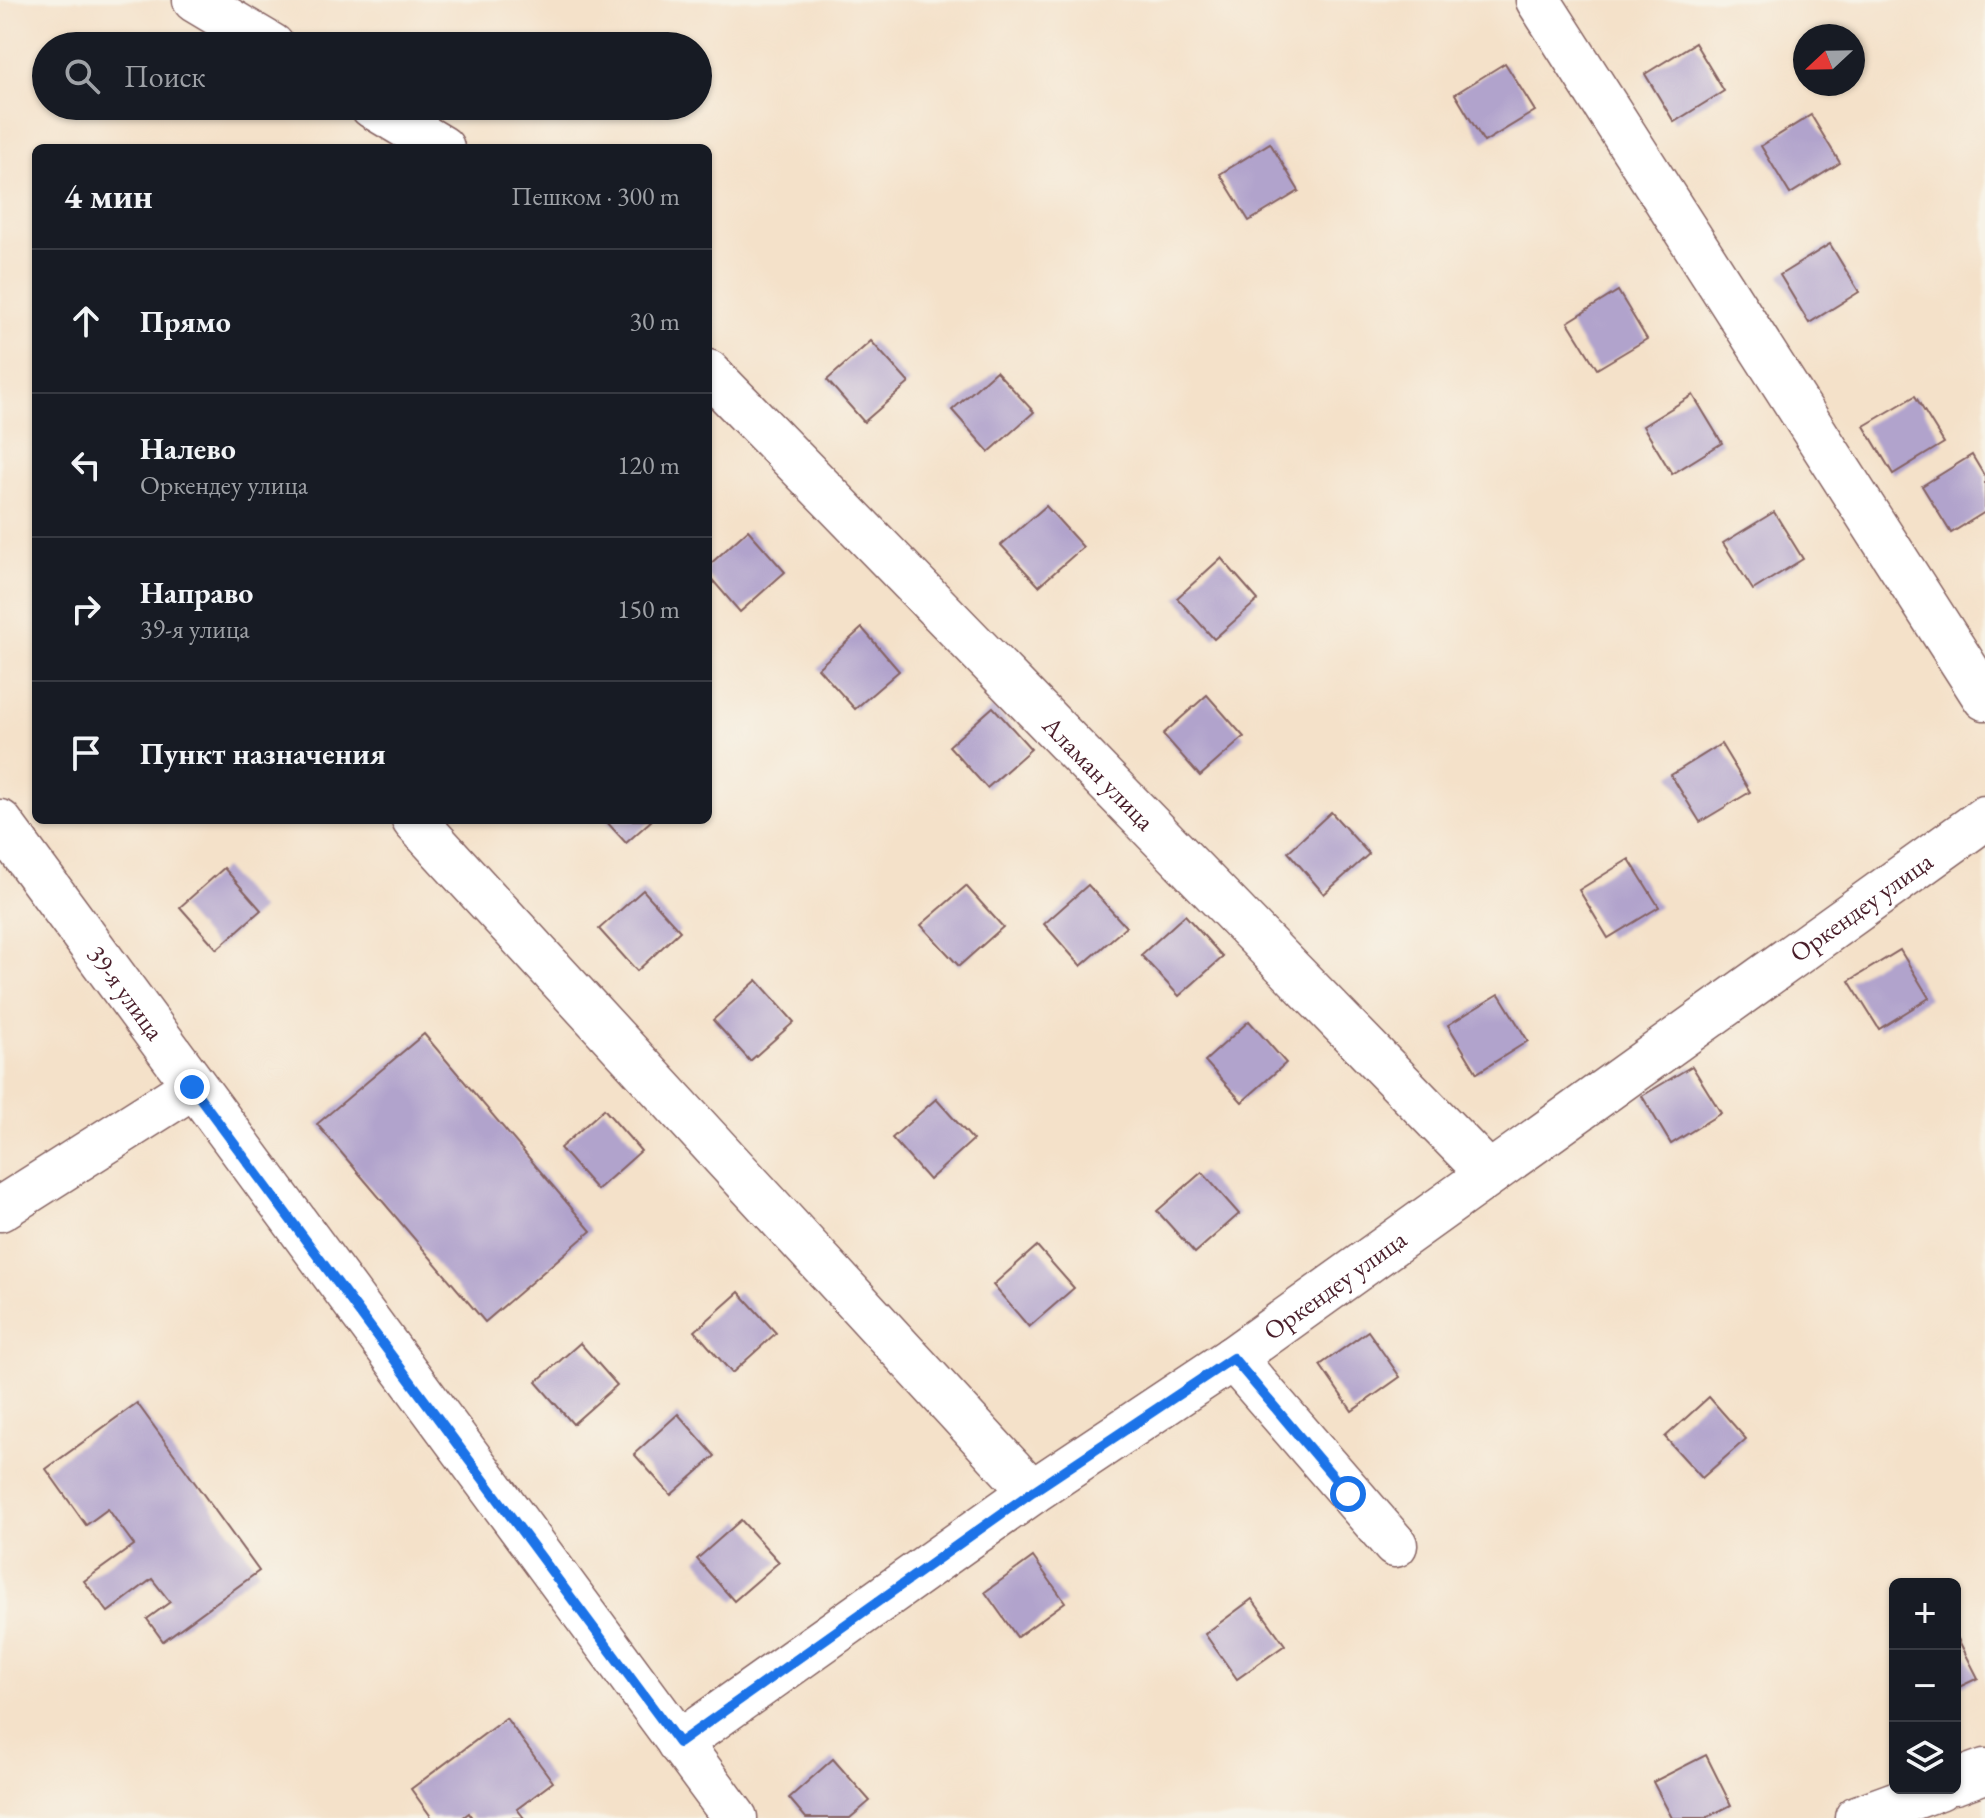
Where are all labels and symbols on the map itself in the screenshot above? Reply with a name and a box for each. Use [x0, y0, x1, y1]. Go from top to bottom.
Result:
north arrow [1793, 24, 1865, 96]
street label: Аламан улица [1035, 708, 1163, 838]
street label: Оркендеу улица [1783, 844, 1940, 970]
street label: 39-я улица [80, 938, 172, 1047]
route end [174, 1069, 210, 1105]
street label: Оркендеу улица [1257, 1222, 1414, 1348]
route start [1330, 1476, 1366, 1512]

